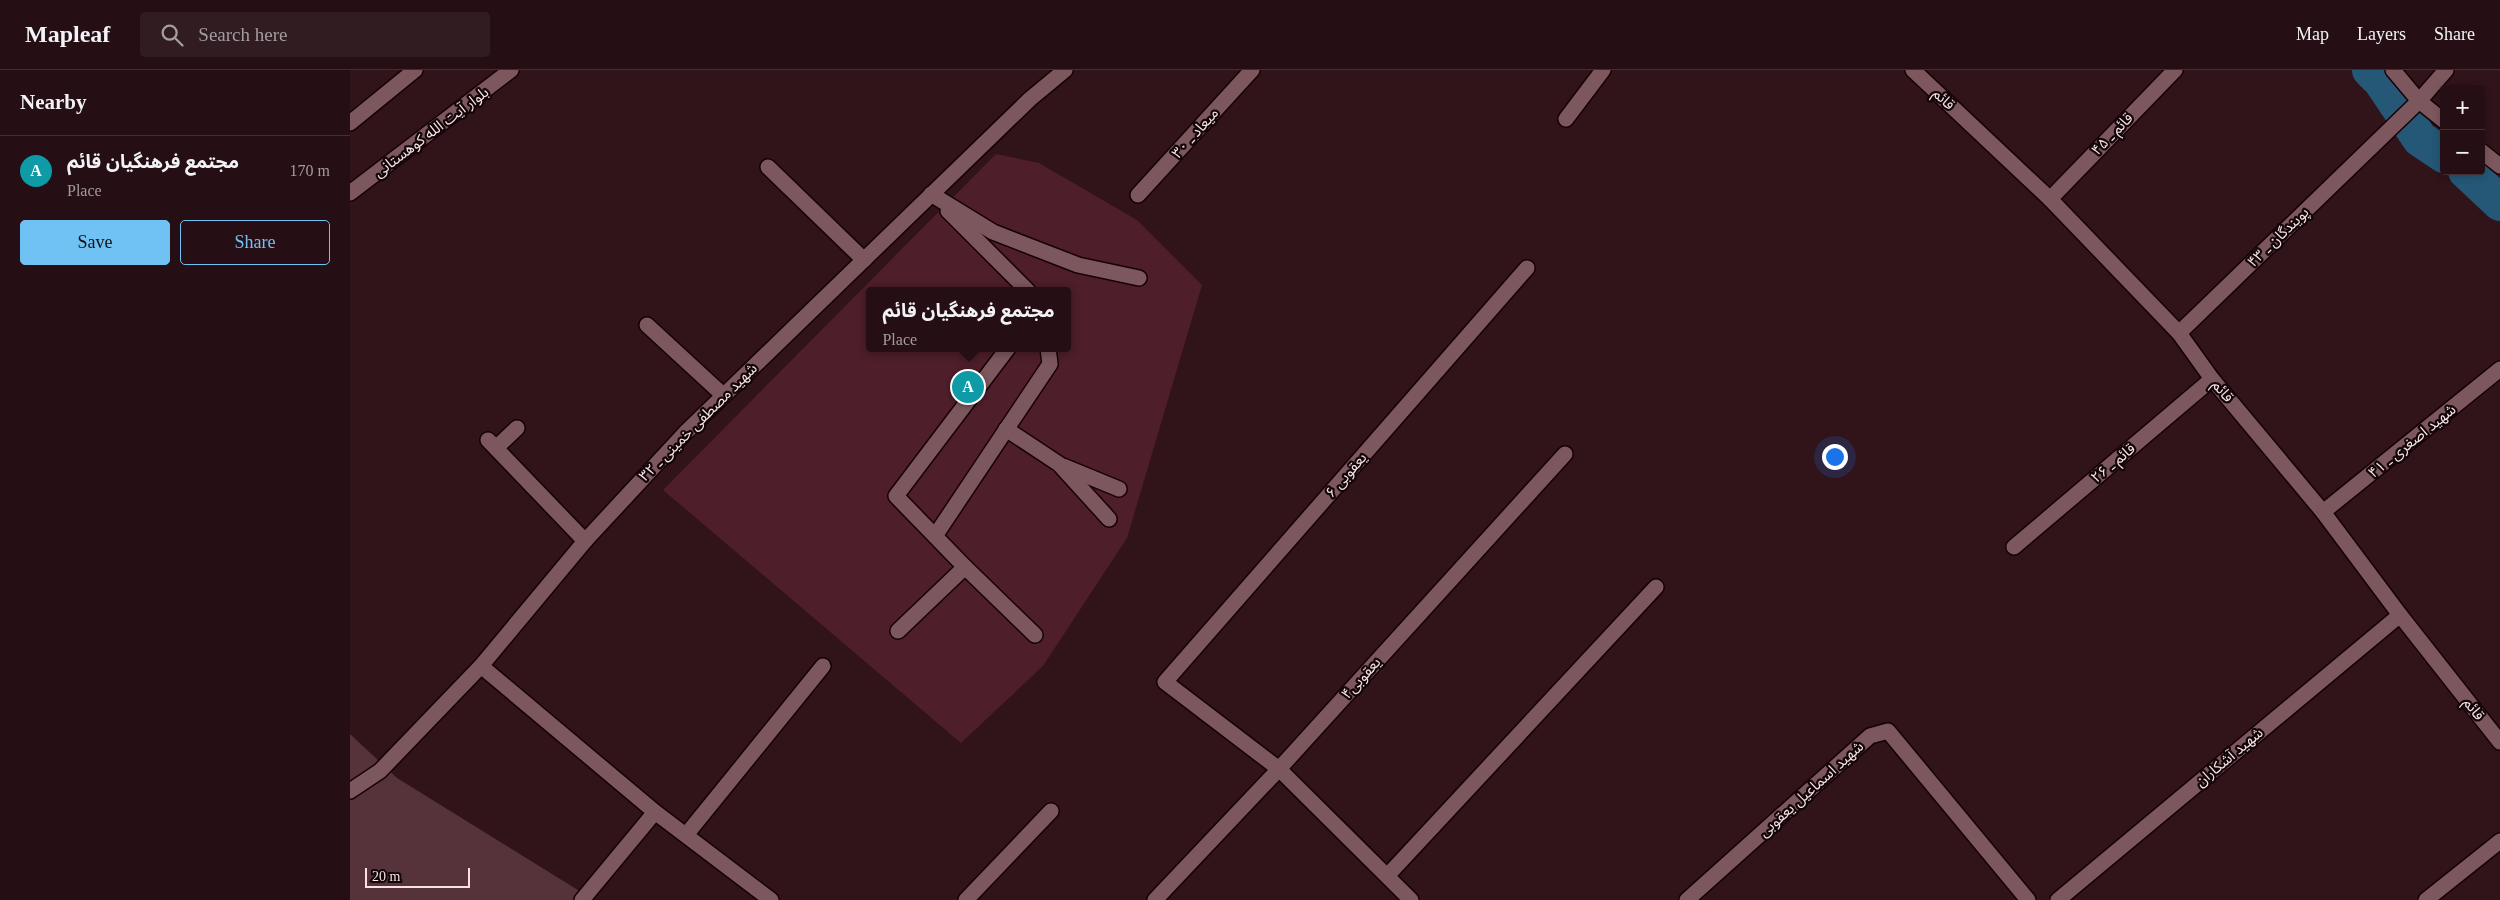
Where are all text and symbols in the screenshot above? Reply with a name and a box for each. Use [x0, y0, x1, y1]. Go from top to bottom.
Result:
search box [140, 12, 490, 57]
text: Mapleaf [25, 21, 110, 47]
icon: search [158, 21, 186, 49]
text: Search here [198, 24, 287, 45]
text: Map [2296, 24, 2329, 44]
text: Layers [2357, 24, 2406, 44]
text: Share [2434, 24, 2475, 44]
street label: بلوار آیت الله کوهستانی [371, 84, 492, 181]
street label: قائم [1928, 85, 1958, 115]
map controls [2440, 85, 2485, 175]
button: + [2440, 85, 2485, 130]
text: Nearby [20, 90, 87, 114]
street label: میعاد ـ ۳۰ [1168, 105, 1222, 161]
street label: قائم ـ ۴۵ [2088, 109, 2138, 160]
button: − [2440, 130, 2485, 175]
text: مجتمع فرهنگیان قائم [67, 151, 239, 172]
text: A [30, 162, 42, 179]
text: 170 m [290, 162, 330, 179]
text: Place [67, 182, 102, 199]
street label: پویندگان ـ ۴۳ [2244, 204, 2313, 272]
button: Save [20, 220, 170, 265]
button: Share [180, 220, 330, 265]
popup [866, 287, 1071, 352]
text: مجتمع فرهنگیان قائم [882, 300, 1055, 321]
text: Place [882, 331, 917, 348]
street label: شهید مصطفی خمینی ـ ۳۲ [636, 360, 761, 485]
pin: A [952, 368, 984, 406]
street label: قائم [2207, 377, 2237, 407]
street label: شهید اصغری ـ ۴۱ [2365, 401, 2460, 482]
street label: قائم ـ ۲۶ [2088, 440, 2140, 488]
your location [1822, 444, 1848, 470]
street label: یعقوبی ۶ [1322, 449, 1371, 501]
street label: یعقوبی۴ [1338, 654, 1385, 703]
street label: قائم [2458, 695, 2488, 725]
street label: شهید آشکاران [2192, 724, 2267, 791]
street label: شهید اسماعیل یعقوبی [1756, 738, 1867, 841]
scale bar [365, 865, 470, 888]
text: 20 m [372, 869, 400, 884]

